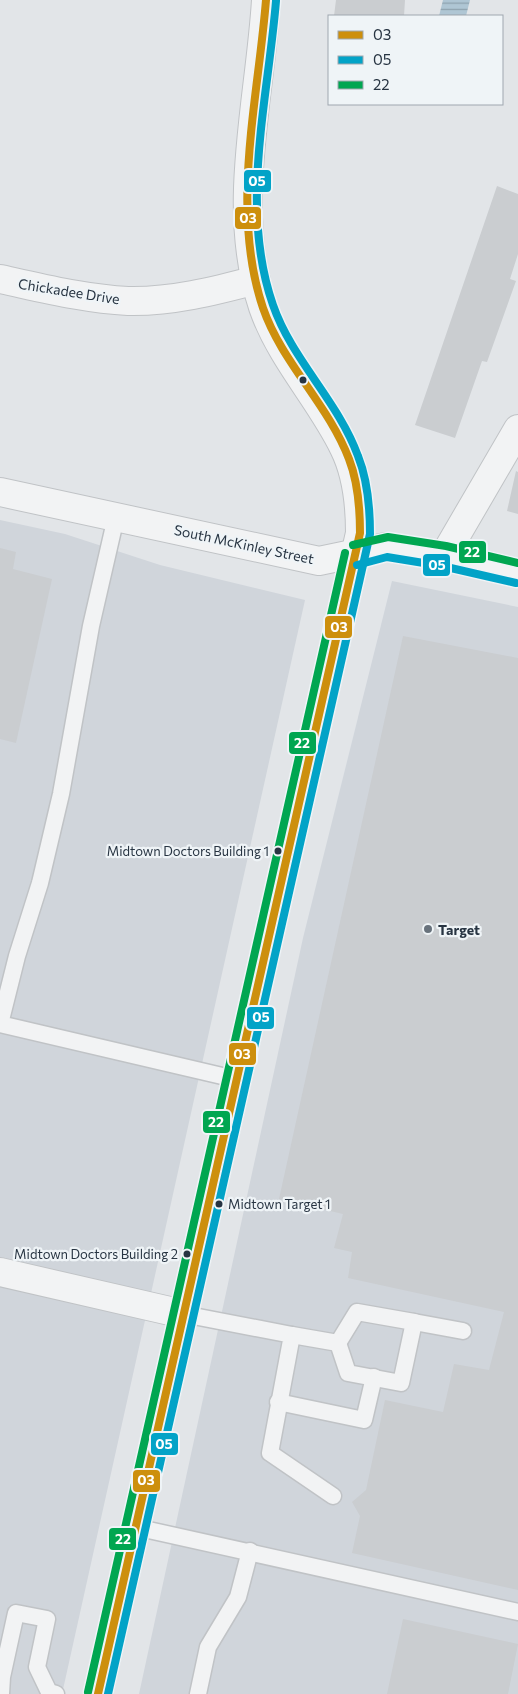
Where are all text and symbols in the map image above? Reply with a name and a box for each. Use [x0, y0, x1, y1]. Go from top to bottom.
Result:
legend [328, 15, 503, 105]
text: 03 [373, 25, 391, 43]
text: 05 [373, 50, 391, 68]
text: 22 [373, 75, 390, 93]
line badge: 05 [243, 169, 272, 193]
text: 05 [248, 172, 266, 189]
line badge: 03 [234, 206, 262, 230]
text: 03 [239, 209, 257, 226]
street label: Chickadee Drive [17, 275, 121, 307]
unlabelled marker [298, 375, 308, 385]
street label: South McKinley Street [173, 521, 316, 567]
line badge: 22 [458, 540, 487, 564]
text: 22 [464, 543, 480, 560]
line badge: 05 [422, 553, 451, 577]
text: 05 [428, 556, 446, 573]
line badge: 03 [324, 615, 353, 639]
text: 03 [330, 618, 348, 635]
line badge: 22 [288, 731, 317, 755]
text: 22 [294, 734, 310, 751]
place label: Midtown Doctors Building 1 [107, 843, 269, 859]
marker: Midtown Doctors Building 1 [273, 846, 283, 856]
place label: Target [438, 921, 480, 938]
marker: Target [422, 923, 434, 935]
line badge: 05 [246, 1006, 275, 1030]
text: 05 [252, 1008, 270, 1025]
line badge: 03 [228, 1042, 257, 1066]
text: 03 [233, 1045, 251, 1062]
line badge: 22 [202, 1110, 231, 1134]
text: 22 [208, 1113, 224, 1130]
place label: Midtown Target 1 [228, 1196, 331, 1212]
marker: Midtown Target 1 [214, 1199, 224, 1209]
place label: Midtown Doctors Building 2 [14, 1246, 178, 1262]
marker: Midtown Doctors Building 2 [182, 1249, 192, 1259]
line badge: 05 [150, 1432, 179, 1456]
text: 05 [155, 1435, 173, 1452]
line badge: 03 [132, 1469, 161, 1493]
text: 03 [137, 1471, 155, 1488]
line badge: 22 [108, 1527, 137, 1551]
text: 22 [115, 1530, 131, 1547]

